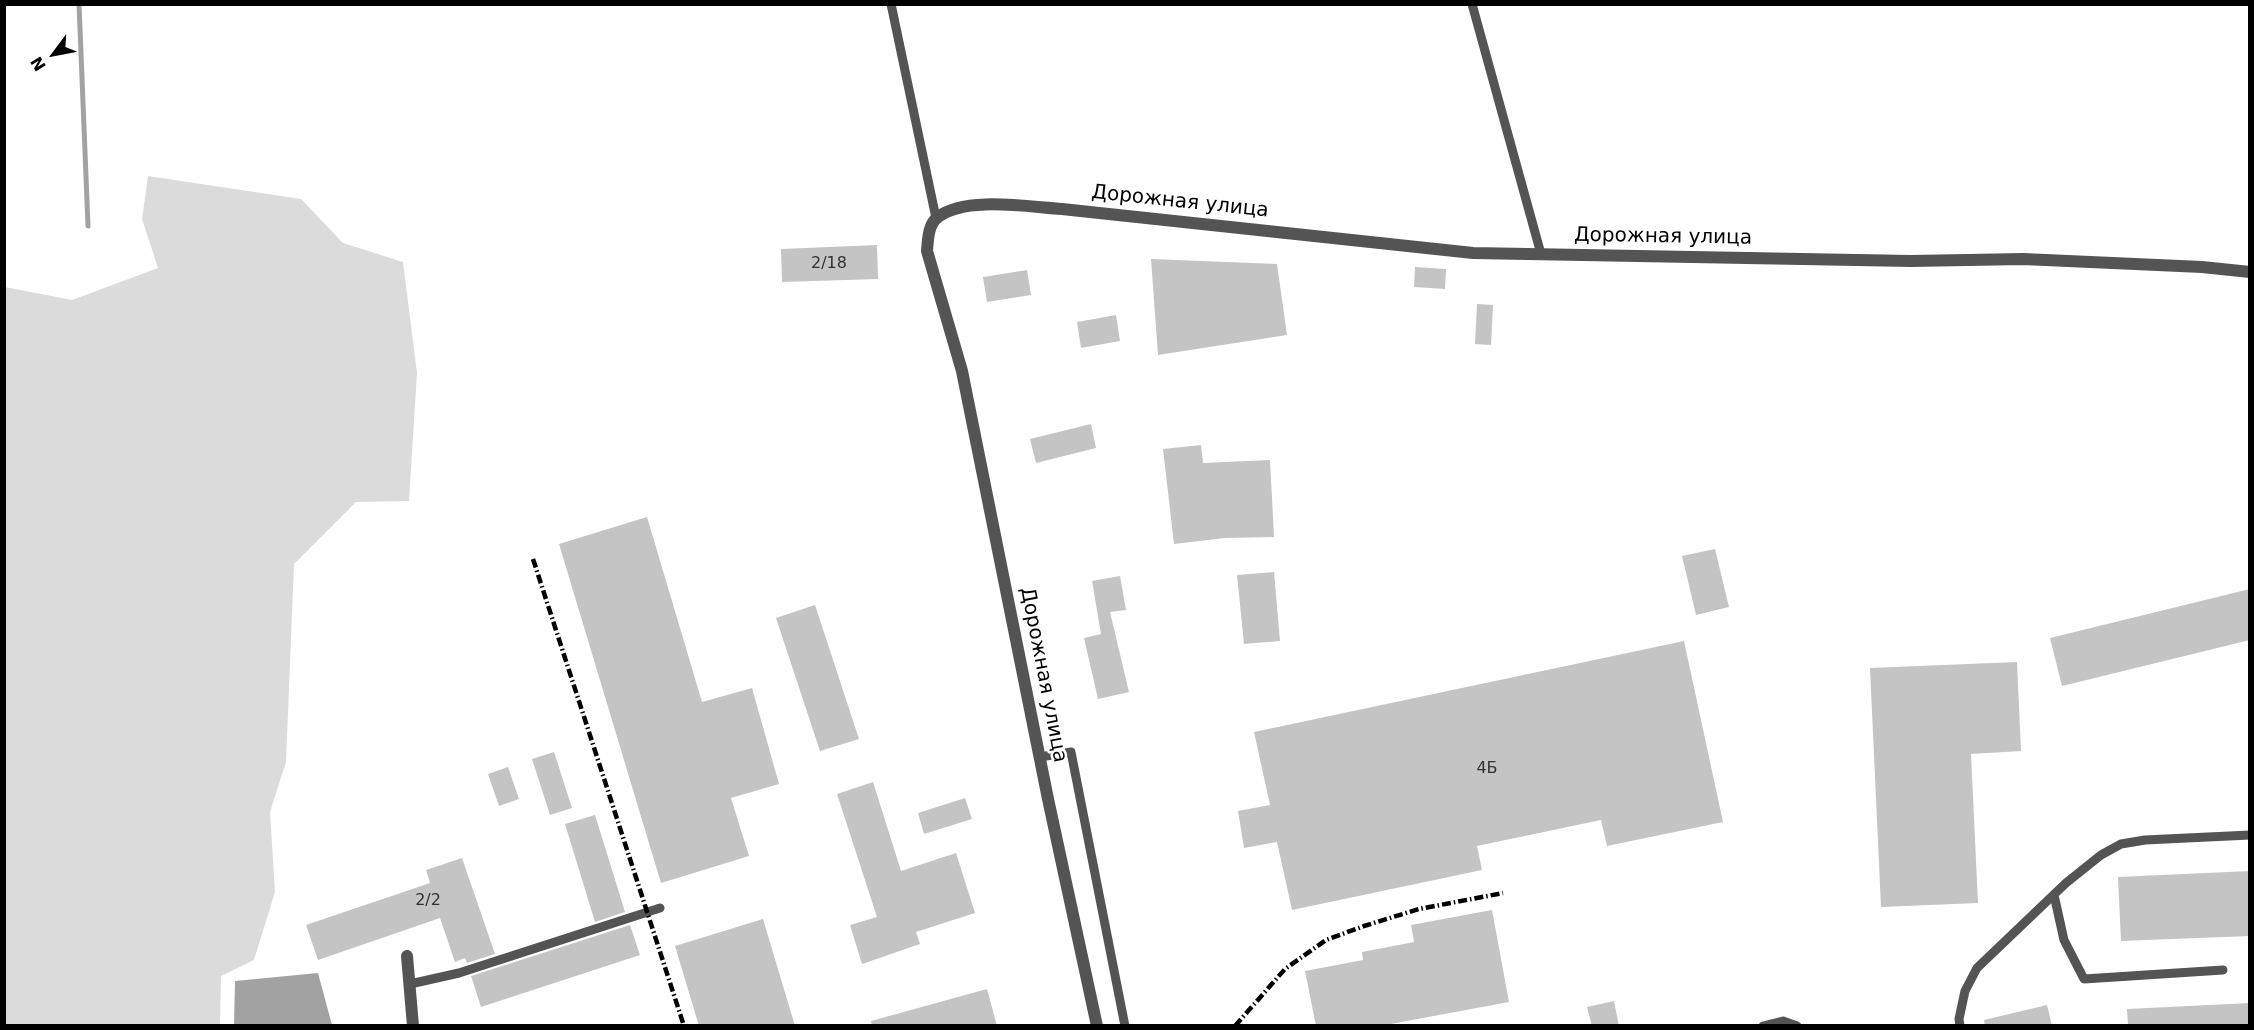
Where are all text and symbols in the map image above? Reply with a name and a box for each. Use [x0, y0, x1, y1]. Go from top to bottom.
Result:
north arrow [24, 24, 84, 84]
text: N [27, 53, 50, 75]
street label: Дорожная улица [1090, 181, 1270, 223]
street label: Дорожная улица [1574, 223, 1752, 251]
house number: 2/18 [811, 254, 847, 274]
street label: Дорожная улица [1014, 585, 1072, 765]
house number: 4Б [1476, 759, 1498, 779]
house number: 2/2 [415, 891, 441, 911]

